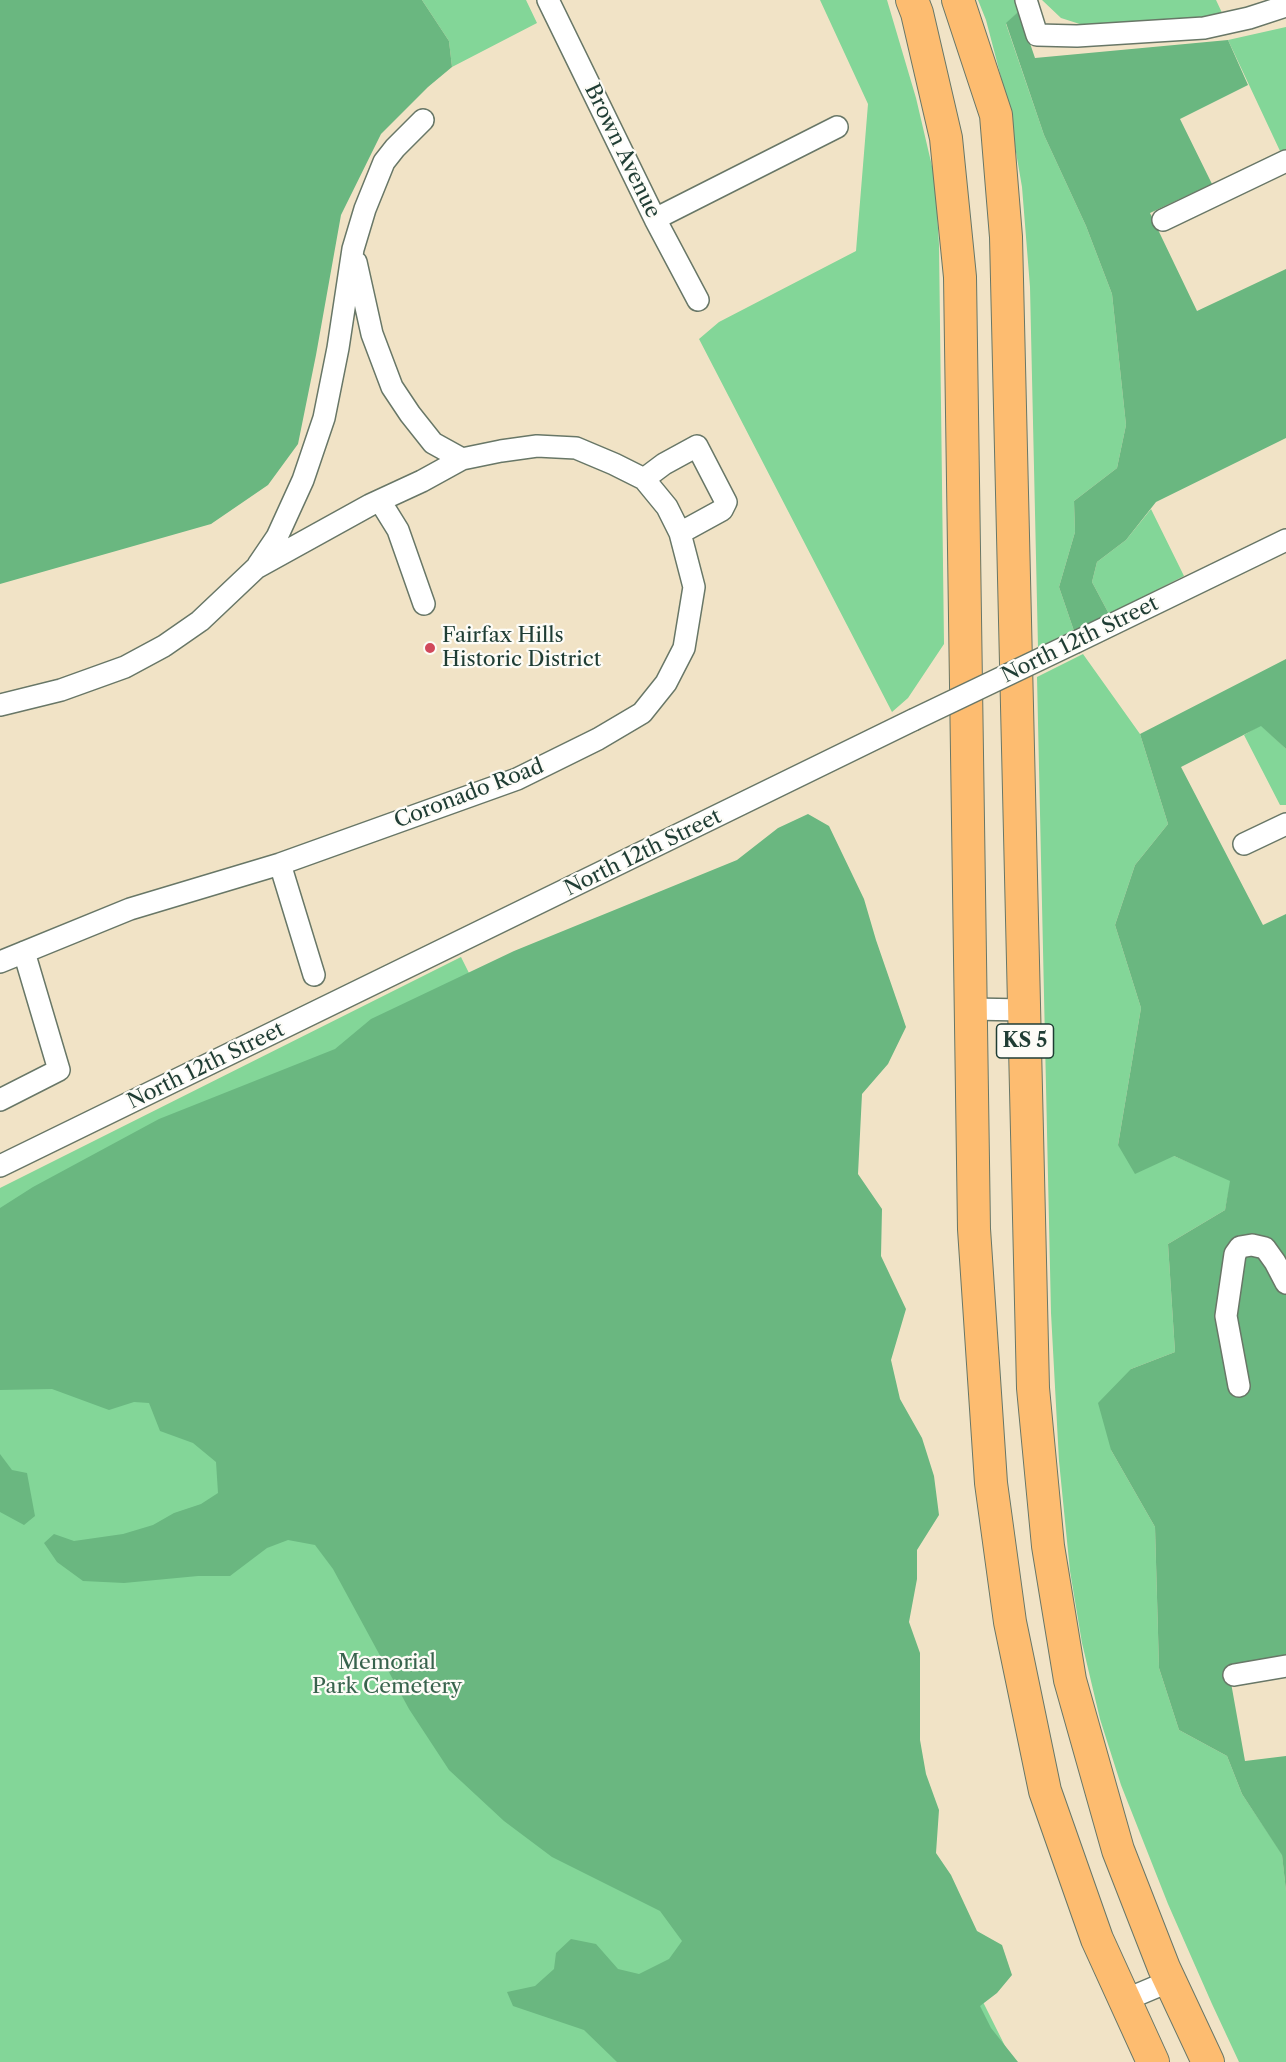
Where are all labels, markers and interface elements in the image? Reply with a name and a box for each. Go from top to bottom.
street label: Brown Avenue [579,80,665,222]
street label: North 12th Street [998,591,1162,689]
place label: Fairfax Hills Historic District [442,623,601,673]
marker: Fairfax Hills Historic District [423,641,437,655]
street label: Coronado Road [391,754,547,834]
street label: North 12th Street [561,804,725,902]
street label: North 12th Street [124,1017,288,1115]
road number: KS 5 [996,1024,1054,1058]
park label: Memorial Park Cemetery [312,1650,462,1700]

